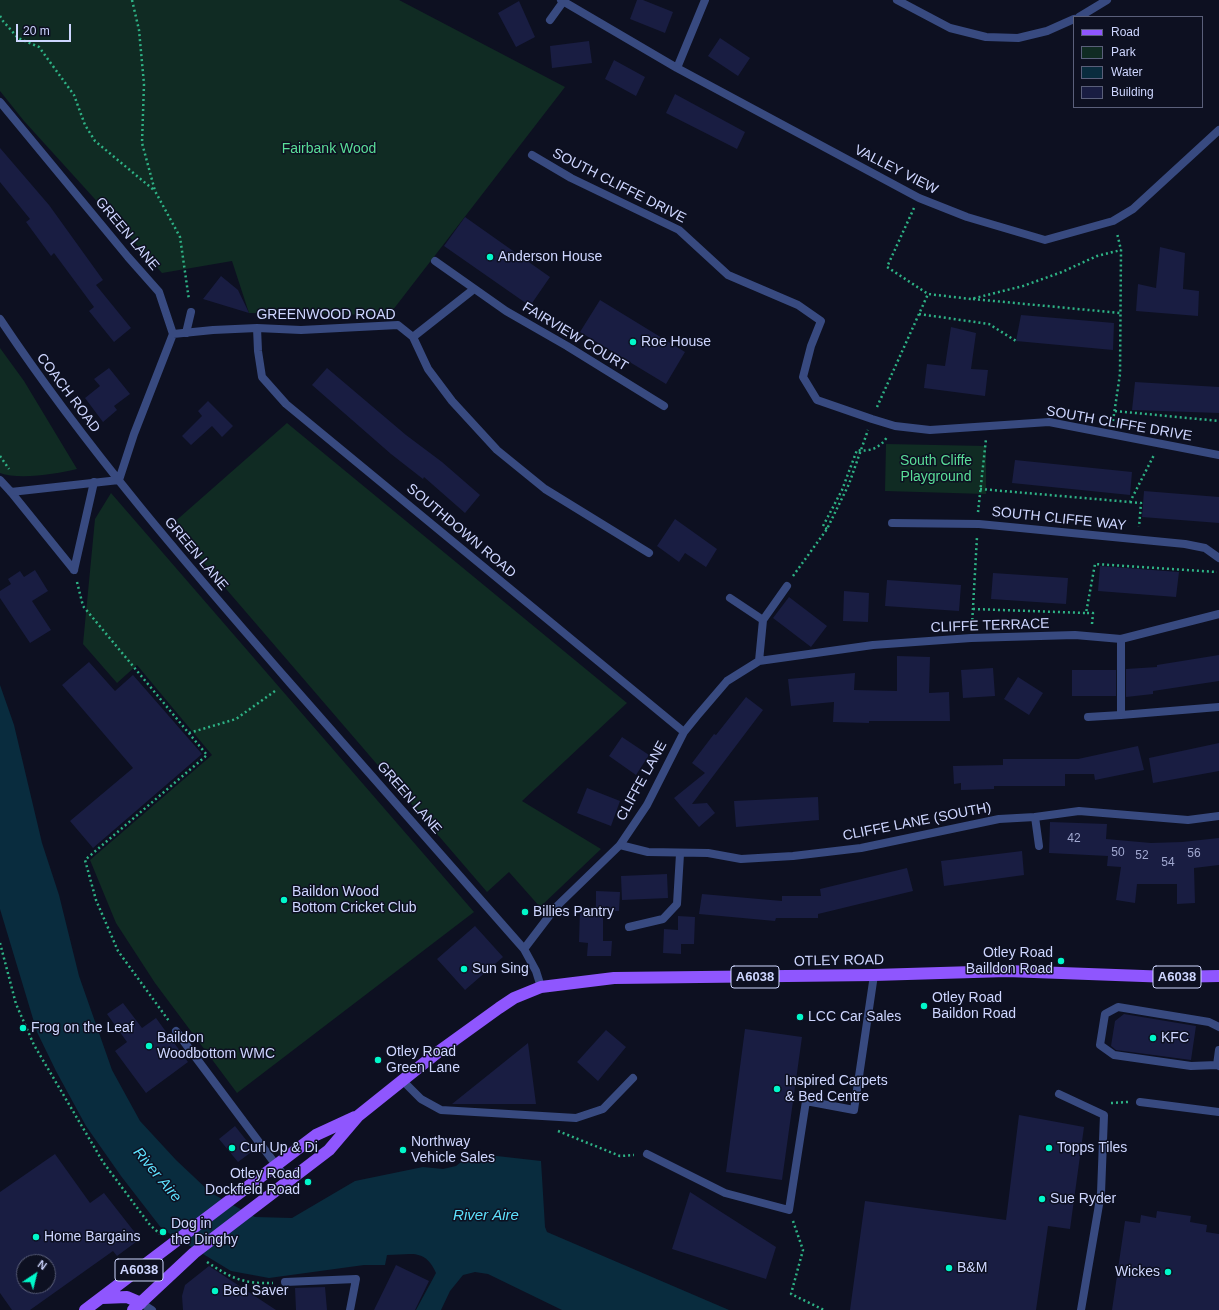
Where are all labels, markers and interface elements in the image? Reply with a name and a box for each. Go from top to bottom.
scale bar [18,16,73,42]
legend [1073,16,1203,108]
text: 20 m [23,24,50,38]
text: Road [1111,25,1140,39]
text: Park [1111,45,1136,59]
text: Water [1111,65,1143,79]
text: Building [1111,85,1154,99]
park label: Fairbank Wood [282,141,376,157]
street label: VALLEY VIEW [851,142,941,198]
street label: SOUTH CLIFFE DRIVE [549,145,689,227]
street label: GREEN LANE [92,194,162,274]
place label: Anderson House [498,249,602,265]
marker: Anderson House [485,252,495,262]
street label: FAIRVIEW COURT [519,299,631,375]
street label: GREENWOOD ROAD [256,307,396,323]
place label: Roe House [641,334,711,350]
marker: Roe House [628,337,638,347]
street label: COACH ROAD [33,350,103,436]
street label: SOUTH CLIFFE DRIVE [1045,403,1193,445]
park label: South Cliffe Playground [900,453,972,486]
street label: SOUTHDOWN ROAD [403,480,519,582]
street label: SOUTH CLIFFE WAY [991,504,1127,534]
street label: GREEN LANE [161,514,231,594]
street label: CLIFFE TERRACE [930,616,1050,636]
street label: CLIFFE LANE [613,738,671,824]
street label: GREEN LANE [373,758,445,838]
street label: CLIFFE LANE (SOUTH) [841,799,993,845]
house number: 42 [1067,832,1081,846]
house number: 50 [1111,846,1125,860]
house number: 56 [1187,847,1201,861]
house number: 52 [1135,849,1149,863]
house number: 54 [1161,856,1175,870]
place label: Baildon Wood Bottom Cricket Club [292,884,416,916]
marker: Baildon Wood Bottom Cricket Club [279,895,289,905]
place label: Billies Pantry [533,904,614,920]
marker: Billies Pantry [520,907,530,917]
place label: Otley Road Bailldon Road [966,945,1053,978]
street label: OTLEY ROAD [794,952,884,970]
marker: Otley Road Bailldon Road [1056,956,1066,966]
place label: Sun Sing [472,961,529,977]
marker: Sun Sing [459,964,469,974]
road number: A6038 [731,966,779,988]
road number: A6038 [1153,966,1201,988]
place label: Otley Road Baildon Road [932,990,1016,1022]
marker: Otley Road Baildon Road [919,1001,929,1011]
place label: LCC Car Sales [808,1009,901,1025]
marker: LCC Car Sales [795,1012,805,1022]
place label: Frog on the Leaf [31,1020,134,1036]
marker: Frog on the Leaf [18,1023,28,1033]
place label: Baildon Woodbottom WMC [157,1030,275,1062]
place label: KFC [1161,1030,1189,1046]
marker: KFC [1148,1033,1158,1043]
marker: Baildon Woodbottom WMC [144,1041,154,1051]
place label: Otley Road Green Lane [386,1044,460,1076]
marker: Otley Road Green Lane [373,1055,383,1065]
place label: Inspired Carpets & Bed Centre [785,1073,888,1106]
marker: Inspired Carpets & Bed Centre [772,1084,782,1094]
place label: Northway Vehicle Sales [411,1134,495,1166]
place label: Curl Up & Di [240,1140,318,1156]
place label: Topps Tiles [1057,1140,1127,1156]
marker: Curl Up & Di [227,1143,237,1153]
marker: Topps Tiles [1044,1143,1054,1153]
water label: River Aire [129,1144,185,1206]
marker: Northway Vehicle Sales [398,1145,408,1155]
place label: Otley Road Dockfield Road [205,1166,300,1198]
marker: Otley Road Dockfield Road [303,1177,313,1187]
place label: Sue Ryder [1050,1191,1116,1207]
marker: Sue Ryder [1037,1194,1047,1204]
water label: River Aire [453,1207,519,1225]
place label: Dog in the Dinghy [171,1216,238,1248]
marker: Dog in the Dinghy [158,1227,168,1237]
place label: Home Bargains [44,1229,140,1245]
marker: Home Bargains [31,1232,41,1242]
north arrow [16,1254,56,1294]
text: N [36,1258,49,1272]
road number: A6038 [115,1259,163,1281]
place label: B&M [957,1260,987,1276]
marker: B&M [944,1263,954,1273]
place label: Wickes [1115,1264,1160,1280]
marker: Wickes [1163,1267,1173,1277]
place label: Bed Saver [223,1283,288,1299]
marker: Bed Saver [210,1286,220,1296]

